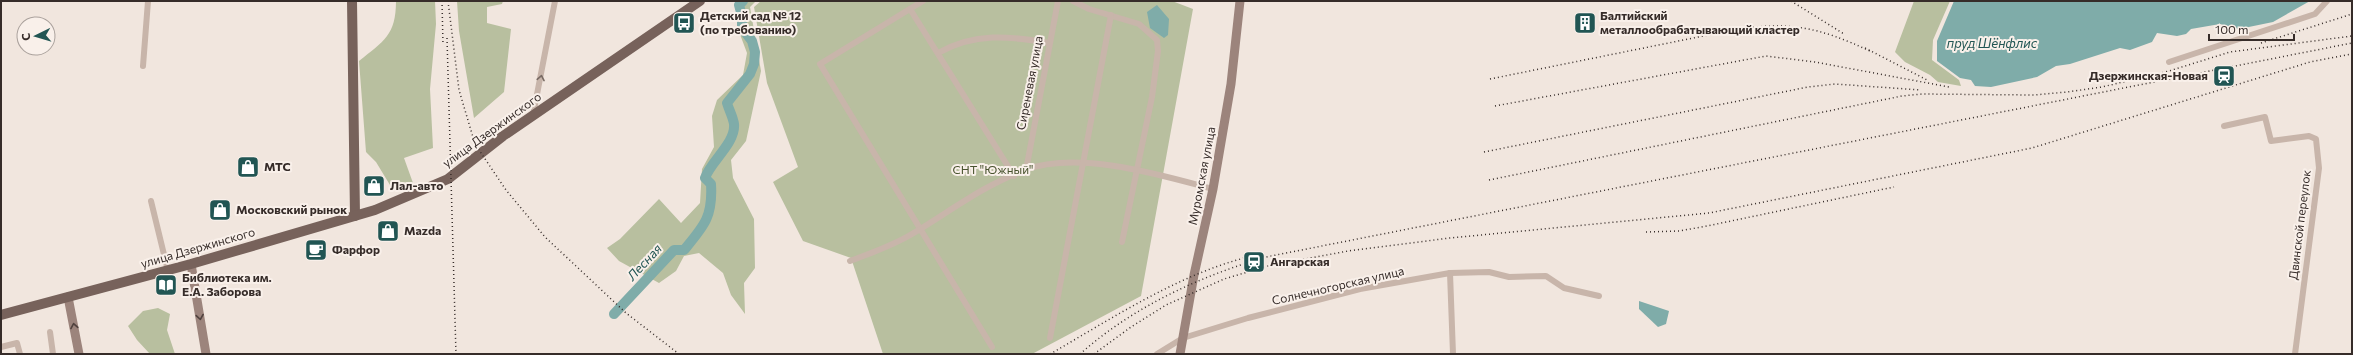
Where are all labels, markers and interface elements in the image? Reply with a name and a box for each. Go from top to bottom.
place label: Детский сад № 12 (по требованию) [700,8,801,36]
place label: Балтийский металлообрабатывающий кластер [1600,8,1800,36]
bus stop icon: Детский сад № 12 (по требованию) [671,10,697,36]
building icon: Балтийский металлообрабатывающий кластер [1572,10,1598,36]
north arrow [16,16,56,56]
scale bar [2209,16,2294,42]
text: 100 m [2215,22,2249,36]
text: С [19,32,32,41]
street label: Сиреневая улица [1013,35,1045,131]
water label: пруд Шёнфлис [1947,35,2038,51]
station icon: Дзержинская-Новая [2211,63,2237,89]
place label: Дзержинская-Новая [2089,68,2208,82]
one-way arrow [536,75,544,81]
street label: улица Дзержинского [439,89,543,170]
street label: Муромская улица [1185,125,1217,226]
shop icon: МТС [235,154,261,180]
place label: МТС [264,159,291,173]
park label: СНТ "Южный" [952,162,1034,176]
street label: Двинской переулок [2285,169,2313,281]
shop icon: Лал-авто [361,173,387,199]
place label: Лал-авто [390,178,443,192]
shop icon: Московский рынок [207,197,233,223]
place label: Московский рынок [236,202,347,216]
shop icon: Mazda [375,218,401,244]
place label: Mazda [404,223,441,237]
street label: улица Дзержинского [139,224,256,270]
cafe icon: Фарфор [303,237,329,263]
water label: Лесная [622,240,665,284]
place label: Фарфор [332,242,380,256]
station icon: Ангарская [1241,249,1267,275]
place label: Ангарская [1270,254,1330,268]
street label: Солнечногорская улица [1270,263,1405,307]
place label: Библиотека им. Е.А. Заборова [182,270,272,298]
library icon: Библиотека им. Е.А. Заборова [153,272,179,298]
one-way arrow [195,314,204,320]
one-way arrow [70,322,79,329]

